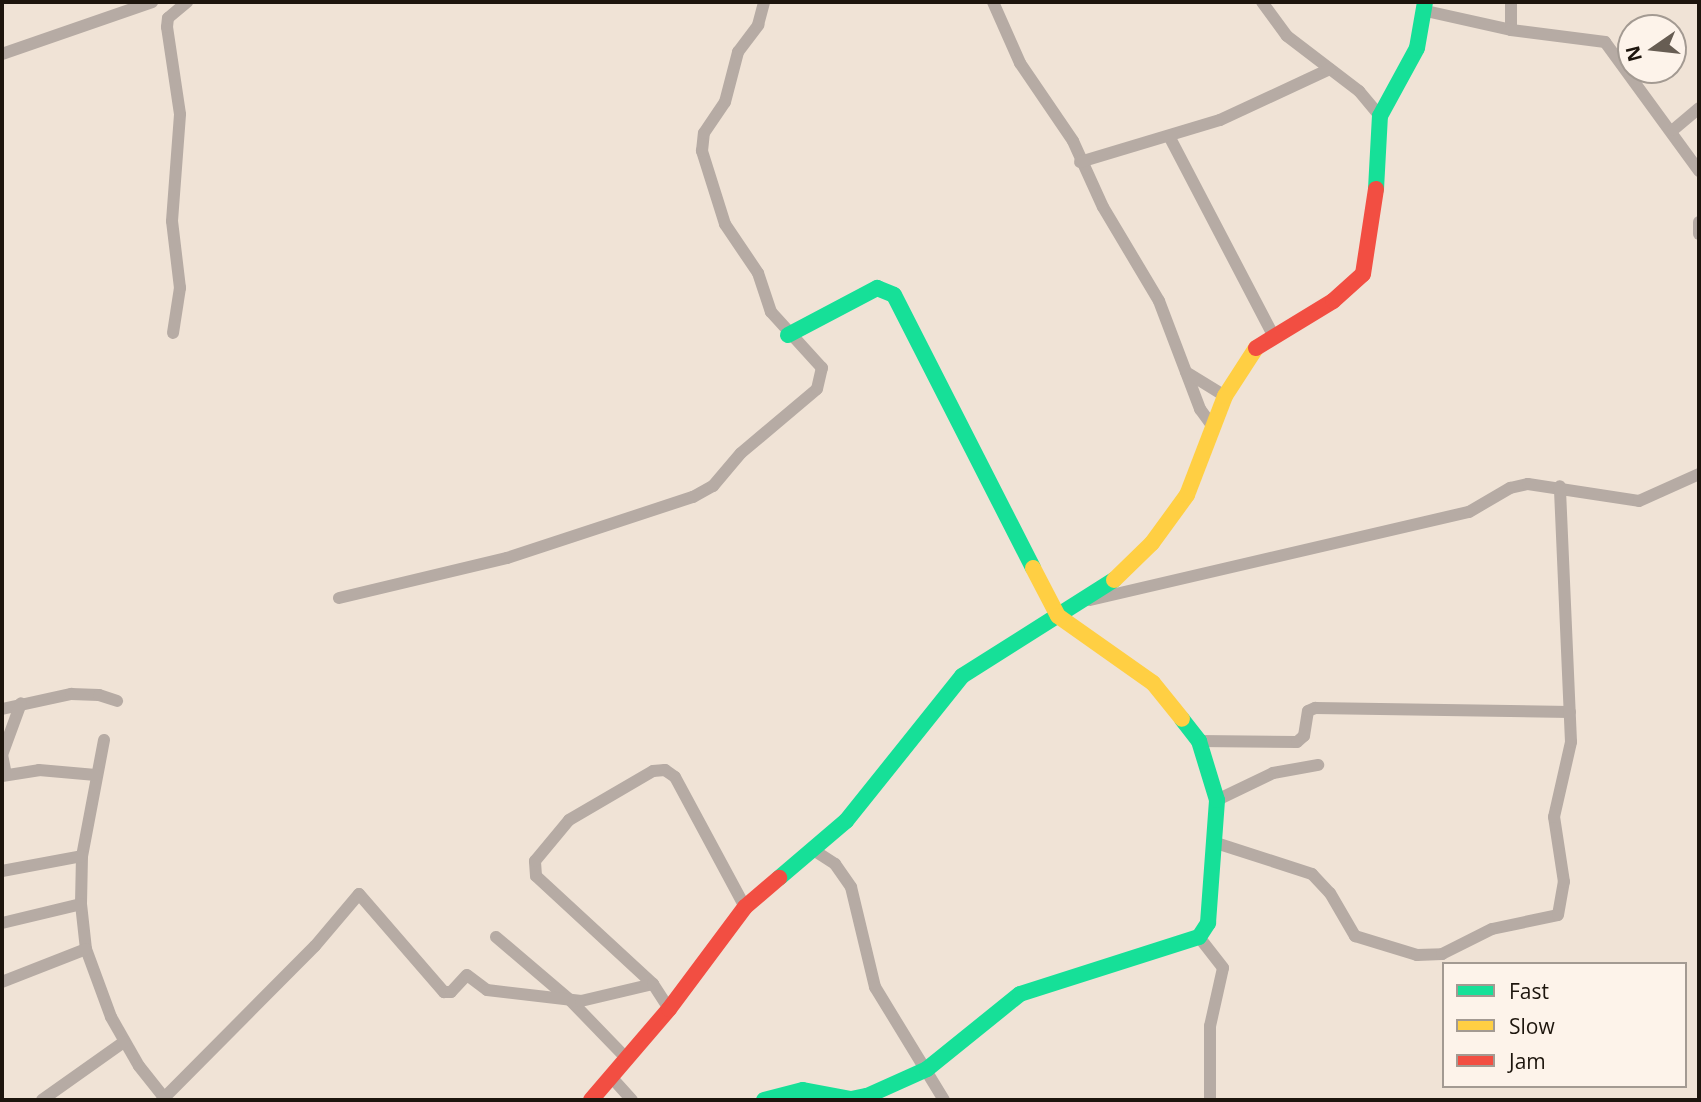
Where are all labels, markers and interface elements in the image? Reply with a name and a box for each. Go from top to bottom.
north arrow [1617,14,1687,84]
text: N [1619,43,1648,64]
legend [1442,962,1687,1088]
text: Fast [1509,977,1549,1005]
text: Slow [1509,1012,1555,1040]
text: Jam [1509,1047,1546,1075]

